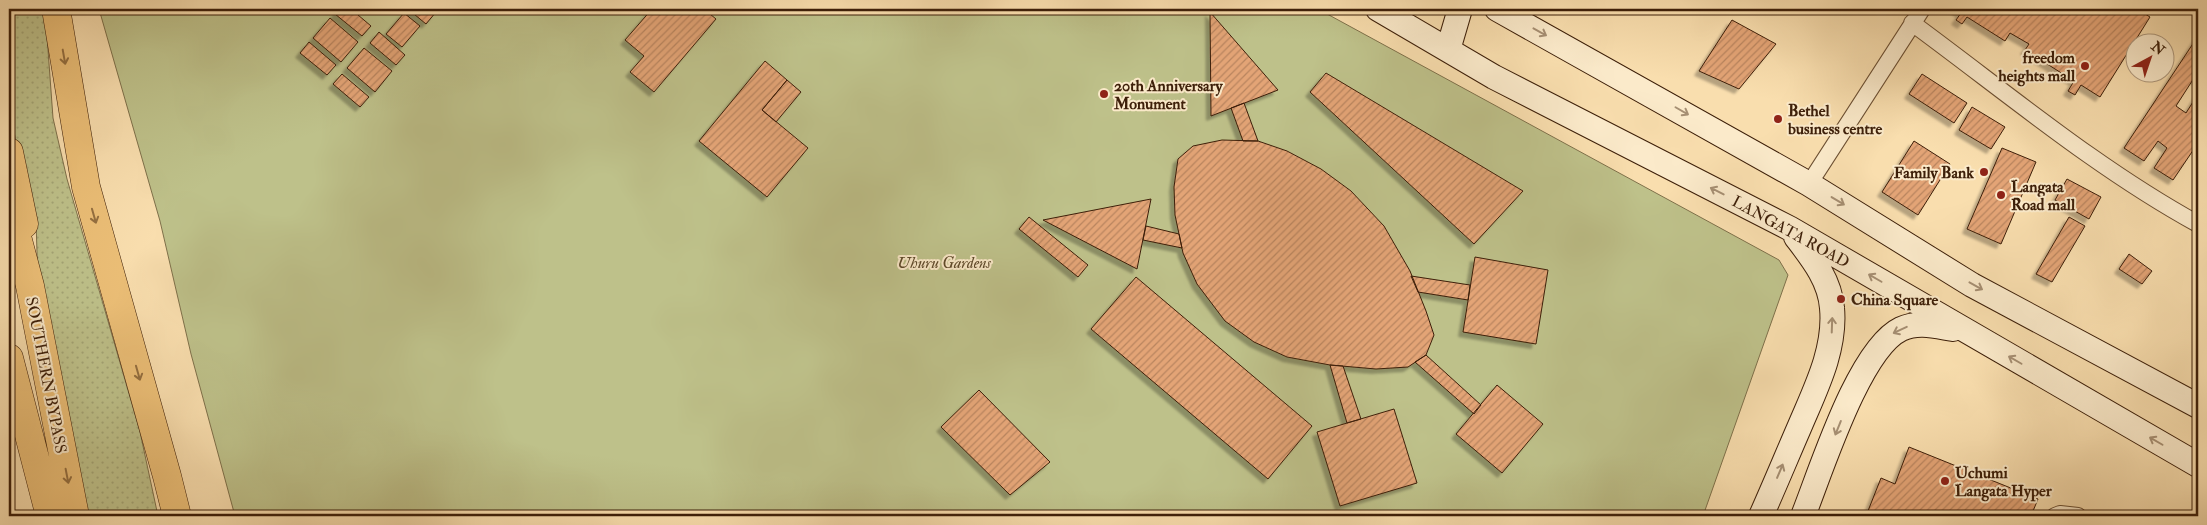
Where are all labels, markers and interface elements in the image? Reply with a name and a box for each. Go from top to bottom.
one-way arrow [1532,28,1547,37]
north arrow [2124,32,2174,82]
text: N [2147,37,2169,59]
one-way arrow [59,48,69,64]
place label: freedom heights mall [1998,48,2076,87]
marker: freedom heights mall [2079,60,2091,72]
place label: 20th Anniversary Monument [1113,76,1224,114]
marker: 20th Anniversary Monument [1098,88,1110,100]
place label: Bethel business centre [1787,101,1882,139]
one-way arrow [1674,107,1689,117]
marker: Bethel business centre [1772,113,1784,125]
place label: Family Bank [1894,163,1974,184]
marker: Family Bank [1978,166,1990,178]
place label: Langata Road mall [2011,177,2076,215]
one-way arrow [1710,186,1725,195]
marker: Langata Road mall [1995,189,2007,201]
street label: LANGATA ROAD [1728,191,1853,272]
one-way arrow [1830,197,1844,207]
one-way arrow [90,208,100,224]
park label: Uhuru Gardens [897,253,992,273]
one-way arrow [1868,272,1882,282]
one-way arrow [1968,282,1983,292]
place label: China Square [1851,290,1939,311]
marker: China Square [1835,293,1847,305]
street label: SOUTHERN BYPASS [21,295,71,455]
one-way arrow [1828,317,1837,333]
one-way arrow [1893,326,1908,336]
one-way arrow [2008,355,2023,364]
one-way arrow [134,364,144,380]
one-way arrow [1833,420,1842,435]
one-way arrow [2149,435,2164,445]
place label: Uchumi Langata Hyper [1955,463,2053,502]
one-way arrow [1777,464,1786,479]
one-way arrow [63,468,72,484]
marker: Uchumi Langata Hyper [1939,475,1951,487]

